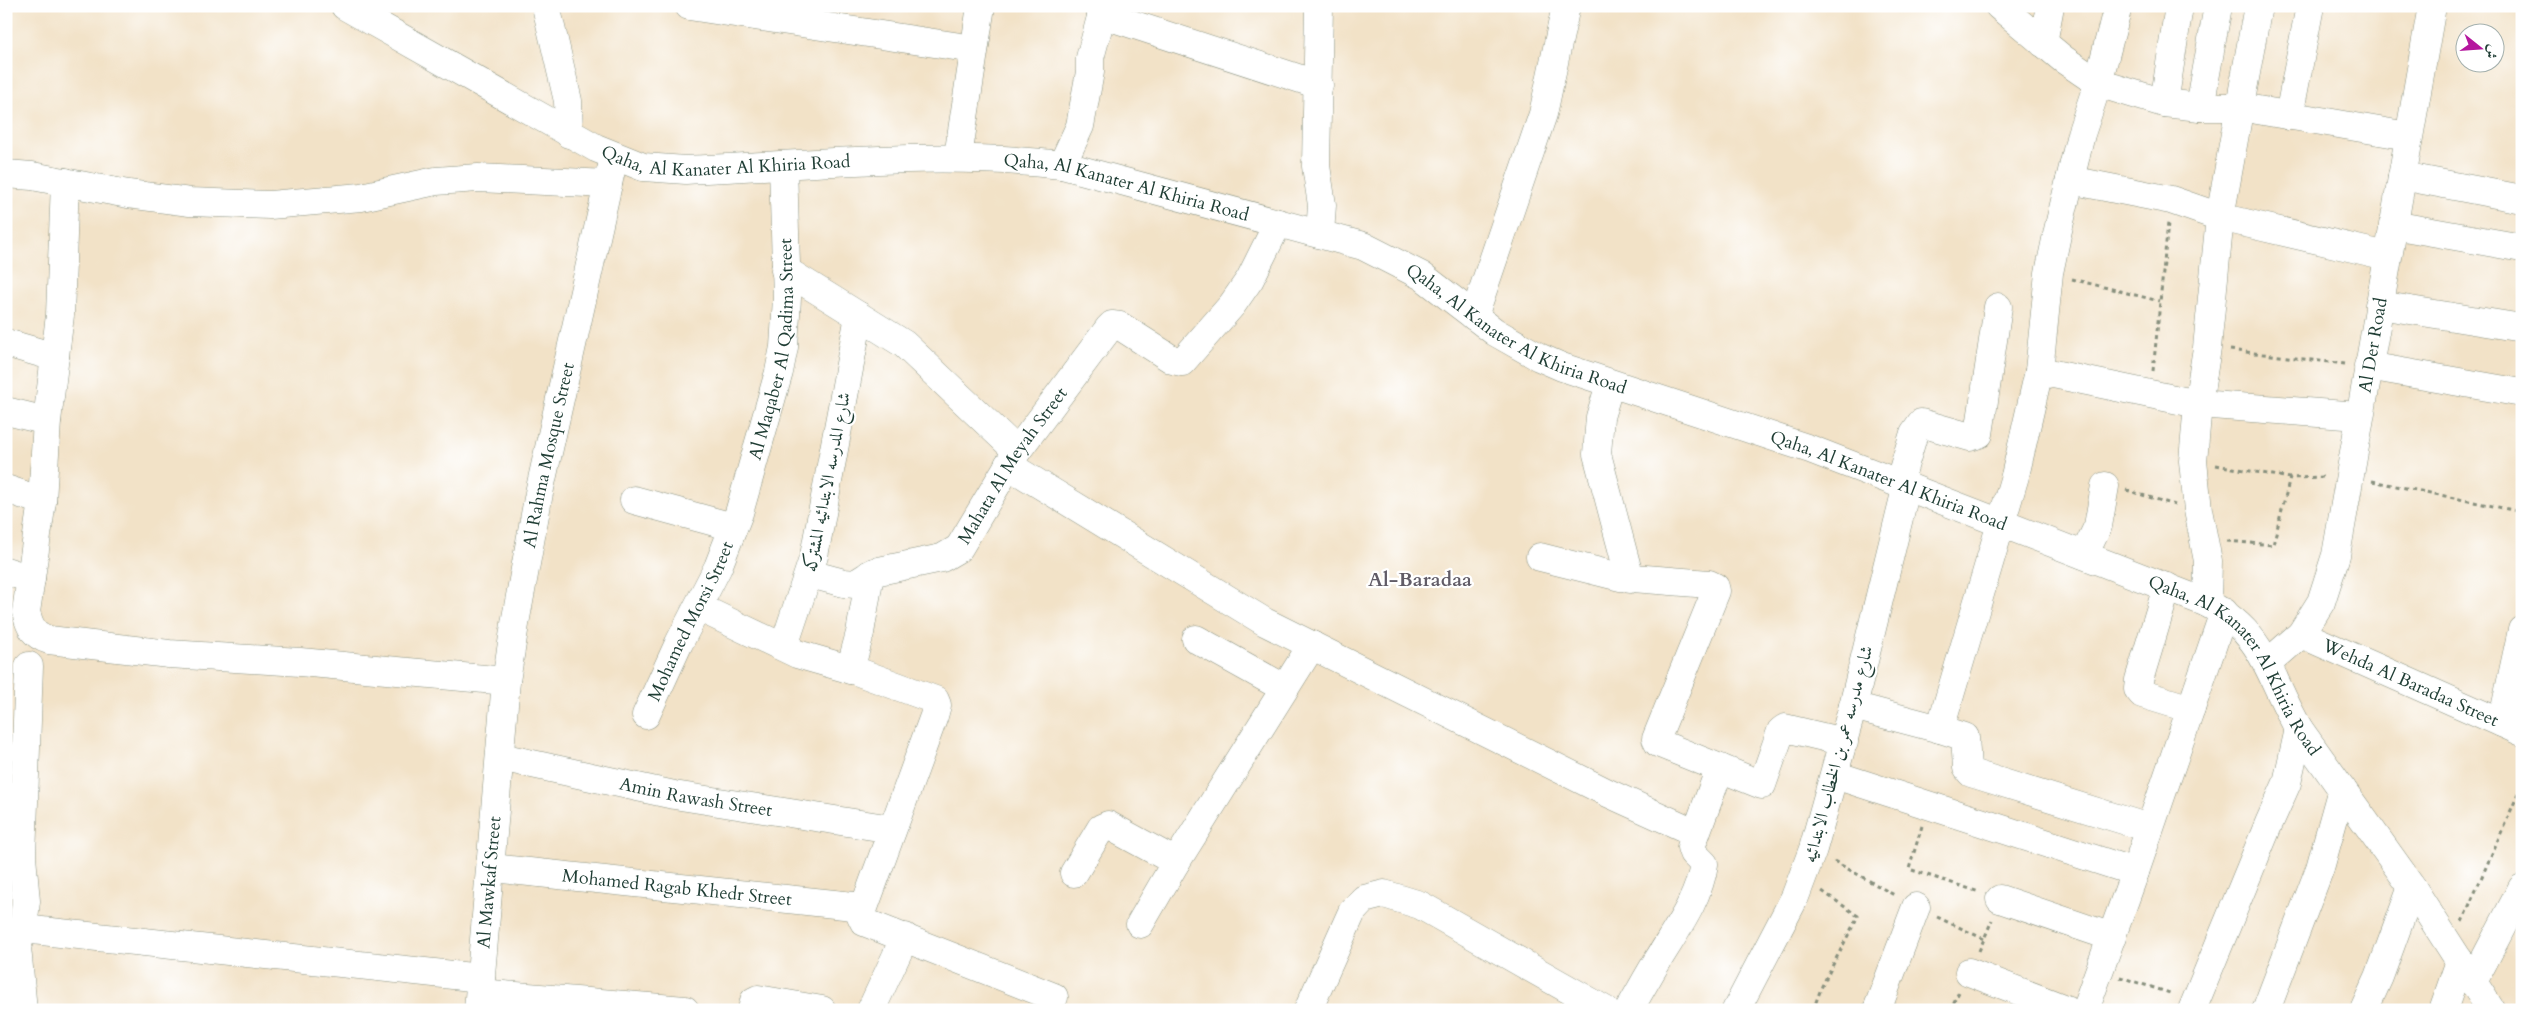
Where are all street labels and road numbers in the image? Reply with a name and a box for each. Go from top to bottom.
street label: Qaha, Al Kanater Al Khiria Road [597,139,851,183]
street label: Qaha, Al Kanater Al Khiria Road [1003,148,1252,228]
street label: Al Maqaber Al Qadima Street [743,237,800,463]
street label: Qaha, Al Kanater Al Khiria Road [1401,258,1630,401]
street label: Al Der Road [2353,295,2394,395]
street label: Al Rahma Mosque Street [517,360,581,550]
street label: Mahata Al Meyah Street [952,382,1074,549]
street label: شارع المدرسه الابتدائيه المشتركه [798,390,859,575]
street label: Qaha, Al Kanater Al Khiria Road [1767,425,2011,537]
street label: Mohamed Morsi Street [642,537,740,705]
street label: Qaha, Al Kanater Al Khiria Road [2144,569,2326,761]
street label: Wehda Al Baradaa Street [2318,633,2503,733]
street label: شارع مدرسه عمر بن الخطاب الابتدائيه [1797,643,1881,866]
street label: Amin Rawash Street [617,771,774,823]
street label: Al Mawkaf Street [471,815,507,950]
street label: Mohamed Ragab Khedr Street [561,863,793,912]

